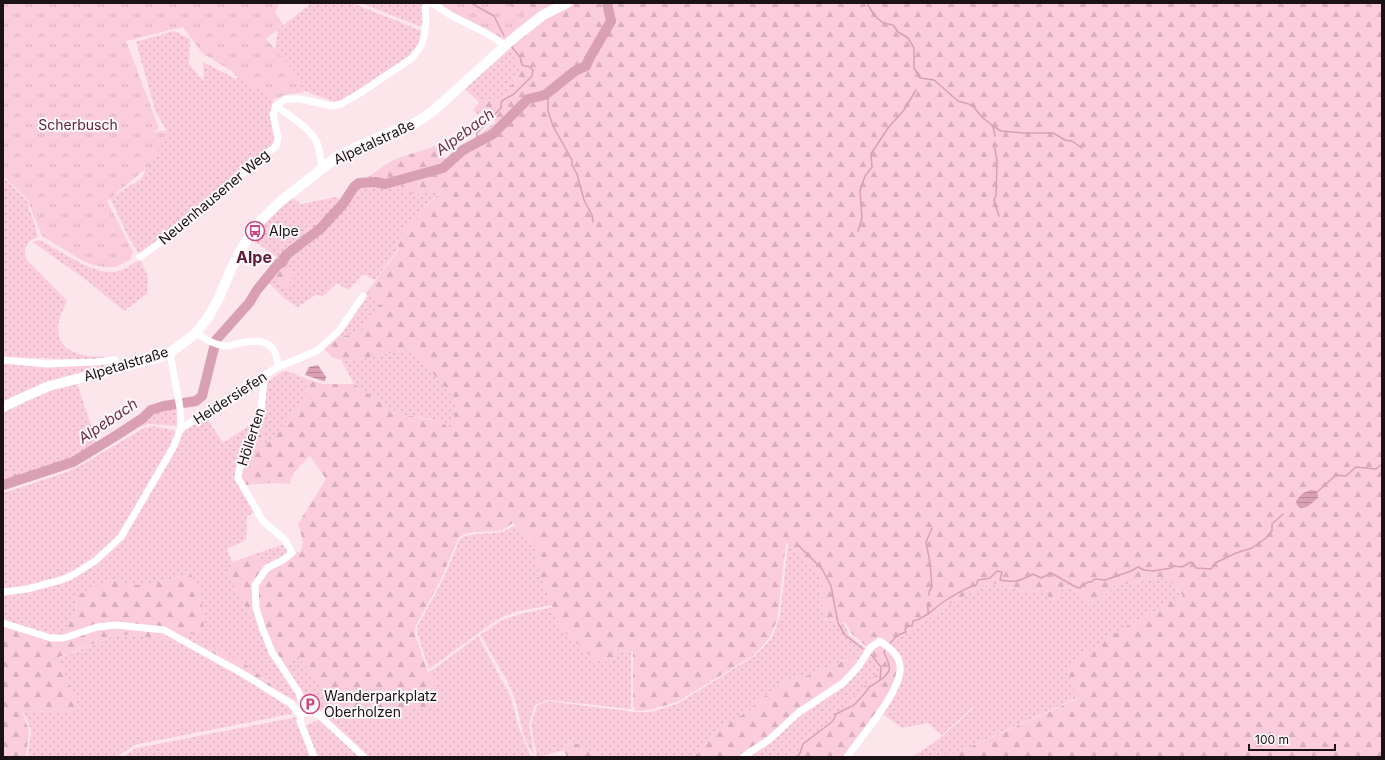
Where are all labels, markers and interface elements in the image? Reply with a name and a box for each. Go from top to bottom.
water label: Alpebach [431,104,498,160]
street label: Alpetalstraße [331,115,417,168]
park label: Scherbusch [38,116,118,133]
street label: Neuenhausener Weg [155,145,272,248]
bus stop icon: Alpe [244,220,266,242]
place label: Alpe [269,222,299,239]
district label: Alpe [236,247,272,267]
street label: Alpetalstraße [81,343,170,384]
street label: Heidersiefen [190,368,270,428]
water label: Alpebach [74,394,141,448]
street label: Höllerten [233,406,268,468]
place label: Wanderparkplatz Oberholzen [324,687,437,720]
parking icon: Wanderparkplatz Oberholzen [299,693,321,715]
scale bar [1249,726,1335,752]
text: 100 m [1255,732,1289,747]

